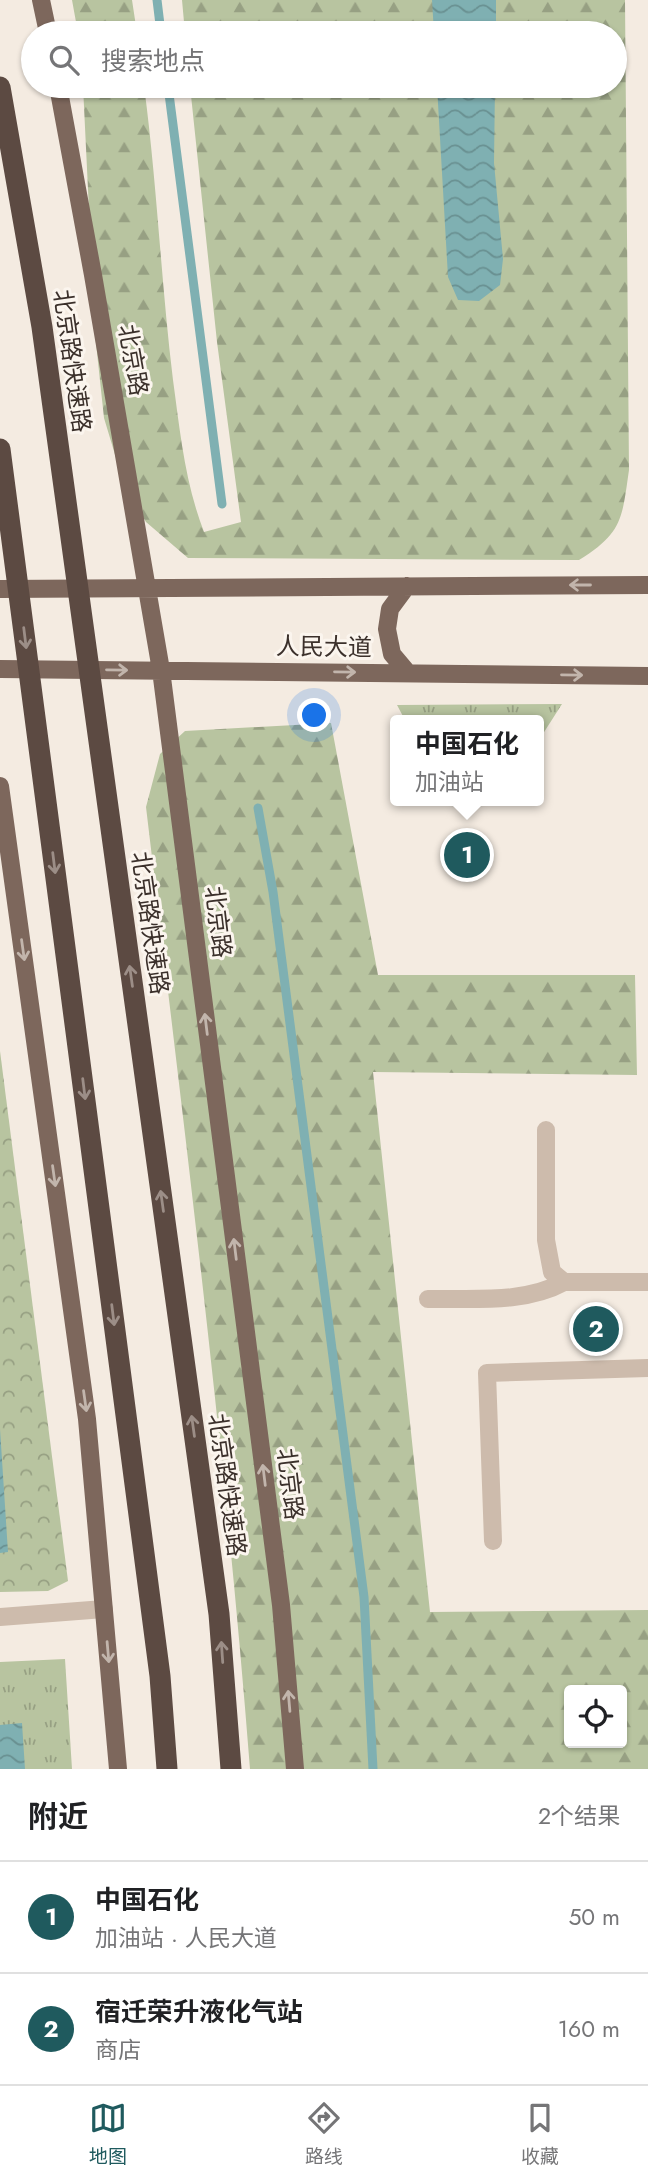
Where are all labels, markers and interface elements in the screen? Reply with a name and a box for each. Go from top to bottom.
search box [21,21,627,98]
icon: search [45,41,83,79]
text: 搜索地点 [101,42,205,80]
street label: 北京路快速路 [45,287,100,435]
street label: 北京路 [110,321,157,398]
one-way arrow [569,578,592,592]
one-way arrow [18,626,31,649]
street label: 人民大道 [276,628,372,665]
one-way arrow [105,663,128,676]
one-way arrow [333,665,356,679]
one-way arrow [560,668,583,682]
your location [297,698,331,732]
popup [390,715,544,806]
text: 中国石化 [415,725,519,763]
text: 加油站 [415,765,484,799]
pin: 1 [444,829,490,881]
street label: 北京路快速路 [123,849,178,997]
one-way arrow [48,852,61,874]
street label: 北京路 [197,884,240,960]
one-way arrow [16,939,29,961]
one-way arrow [124,965,137,988]
one-way arrow [200,1013,213,1035]
one-way arrow [77,1077,90,1100]
one-way arrow [47,1164,60,1187]
one-way arrow [155,1190,168,1213]
one-way arrow [229,1238,242,1261]
one-way arrow [107,1303,120,1325]
pin: 2 [573,1303,619,1355]
one-way arrow [78,1389,91,1412]
street label: 北京路快速路 [200,1411,255,1559]
one-way arrow [186,1416,199,1438]
street label: 北京路 [269,1446,312,1522]
one-way arrow [258,1464,271,1487]
one-way arrow [102,1640,115,1663]
one-way arrow [215,1641,228,1664]
map controls [564,1685,627,1748]
button: locate [564,1685,627,1748]
one-way arrow [282,1690,295,1713]
text: 附近 [28,1795,88,1838]
text: 2个结果 [538,1799,620,1833]
text: 中国石化 [95,1881,199,1919]
text: 1 [45,1900,57,1934]
text: 50 m [568,1900,620,1934]
text: 加油站 · 人民大道 [95,1921,277,1955]
text: 宿迁荣升液化气站 [95,1993,303,2031]
text: 2 [43,2012,59,2046]
text: 160 m [558,2012,620,2046]
text: 商店 [95,2033,141,2067]
tab: 地图 [89,2099,127,2170]
tab: 路线 [305,2099,343,2170]
tab: 收藏 [521,2099,559,2170]

